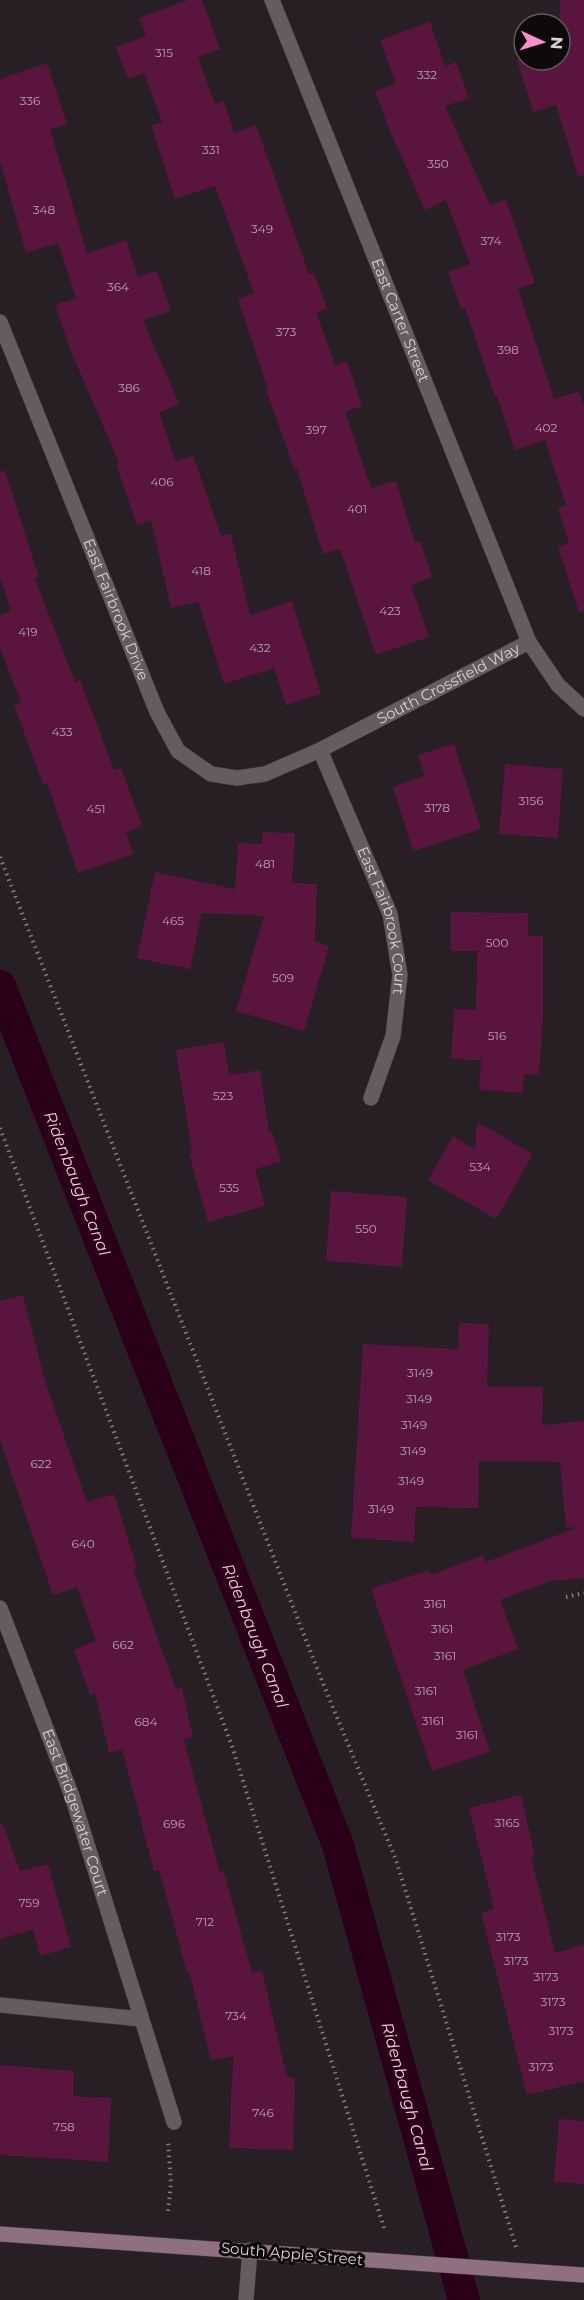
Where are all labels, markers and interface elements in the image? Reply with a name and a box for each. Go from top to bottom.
north arrow [512,12,572,72]
text: N [547,36,566,50]
house number: 315 [155,45,173,60]
house number: 332 [417,67,437,82]
house number: 336 [20,93,40,108]
house number: 331 [202,142,220,157]
house number: 350 [427,156,449,171]
house number: 348 [33,202,56,217]
house number: 349 [251,221,273,236]
house number: 374 [481,233,501,248]
street label: East Carter Street [367,255,434,385]
house number: 364 [107,279,129,294]
house number: 373 [276,324,296,339]
house number: 398 [497,342,519,357]
house number: 386 [118,380,140,395]
house number: 402 [535,420,558,435]
house number: 397 [305,422,327,437]
house number: 406 [150,474,174,489]
house number: 401 [347,501,367,516]
street label: East Fairbrook Drive [79,536,153,683]
house number: 418 [191,563,211,578]
house number: 423 [379,603,401,618]
house number: 419 [18,624,38,639]
street label: South Crossfield Way [373,638,524,728]
house number: 432 [249,640,271,655]
house number: 433 [51,724,73,739]
house number: 3156 [518,793,544,808]
house number: 3178 [424,800,450,815]
house number: 451 [86,801,106,816]
street label: East Fairbrook Court [353,844,410,996]
house number: 481 [255,856,275,871]
house number: 465 [162,913,184,928]
house number: 500 [486,935,508,950]
house number: 509 [272,970,294,985]
house number: 516 [488,1028,506,1043]
house number: 523 [213,1088,233,1103]
water label: Ridenbaugh Canal [40,1108,114,1259]
house number: 534 [469,1159,491,1174]
house number: 535 [219,1180,239,1195]
house number: 550 [355,1221,377,1236]
house number: 3149 [407,1365,433,1380]
house number: 3149 [406,1391,432,1406]
house number: 3149 [401,1417,427,1432]
house number: 3149 [400,1443,426,1458]
house number: 622 [31,1456,52,1471]
house number: 3149 [398,1473,424,1488]
house number: 3149 [368,1501,394,1516]
house number: 640 [71,1536,95,1551]
water label: Ridenbaugh Canal [218,1561,292,1711]
house number: 3161 [424,1596,446,1611]
house number: 3161 [431,1621,453,1636]
house number: 662 [112,1637,134,1652]
house number: 3161 [434,1648,456,1663]
house number: 3161 [415,1683,437,1698]
house number: 3161 [422,1713,444,1728]
house number: 684 [135,1714,158,1729]
street label: East Bridgewater Court [38,1726,113,1898]
house number: 3161 [456,1727,478,1742]
house number: 3165 [494,1815,520,1830]
house number: 696 [163,1816,185,1831]
house number: 759 [19,1895,39,1910]
house number: 712 [196,1914,214,1929]
house number: 3173 [496,1929,521,1944]
house number: 3173 [504,1953,529,1968]
house number: 3173 [534,1969,559,1984]
house number: 3173 [541,1994,566,2009]
house number: 734 [225,2008,247,2023]
water label: Ridenbaugh Canal [377,2020,437,2174]
house number: 3173 [549,2023,574,2038]
house number: 3173 [529,2059,554,2074]
house number: 746 [252,2105,274,2120]
house number: 758 [53,2119,75,2134]
street label: South Apple Street [220,2238,364,2269]

